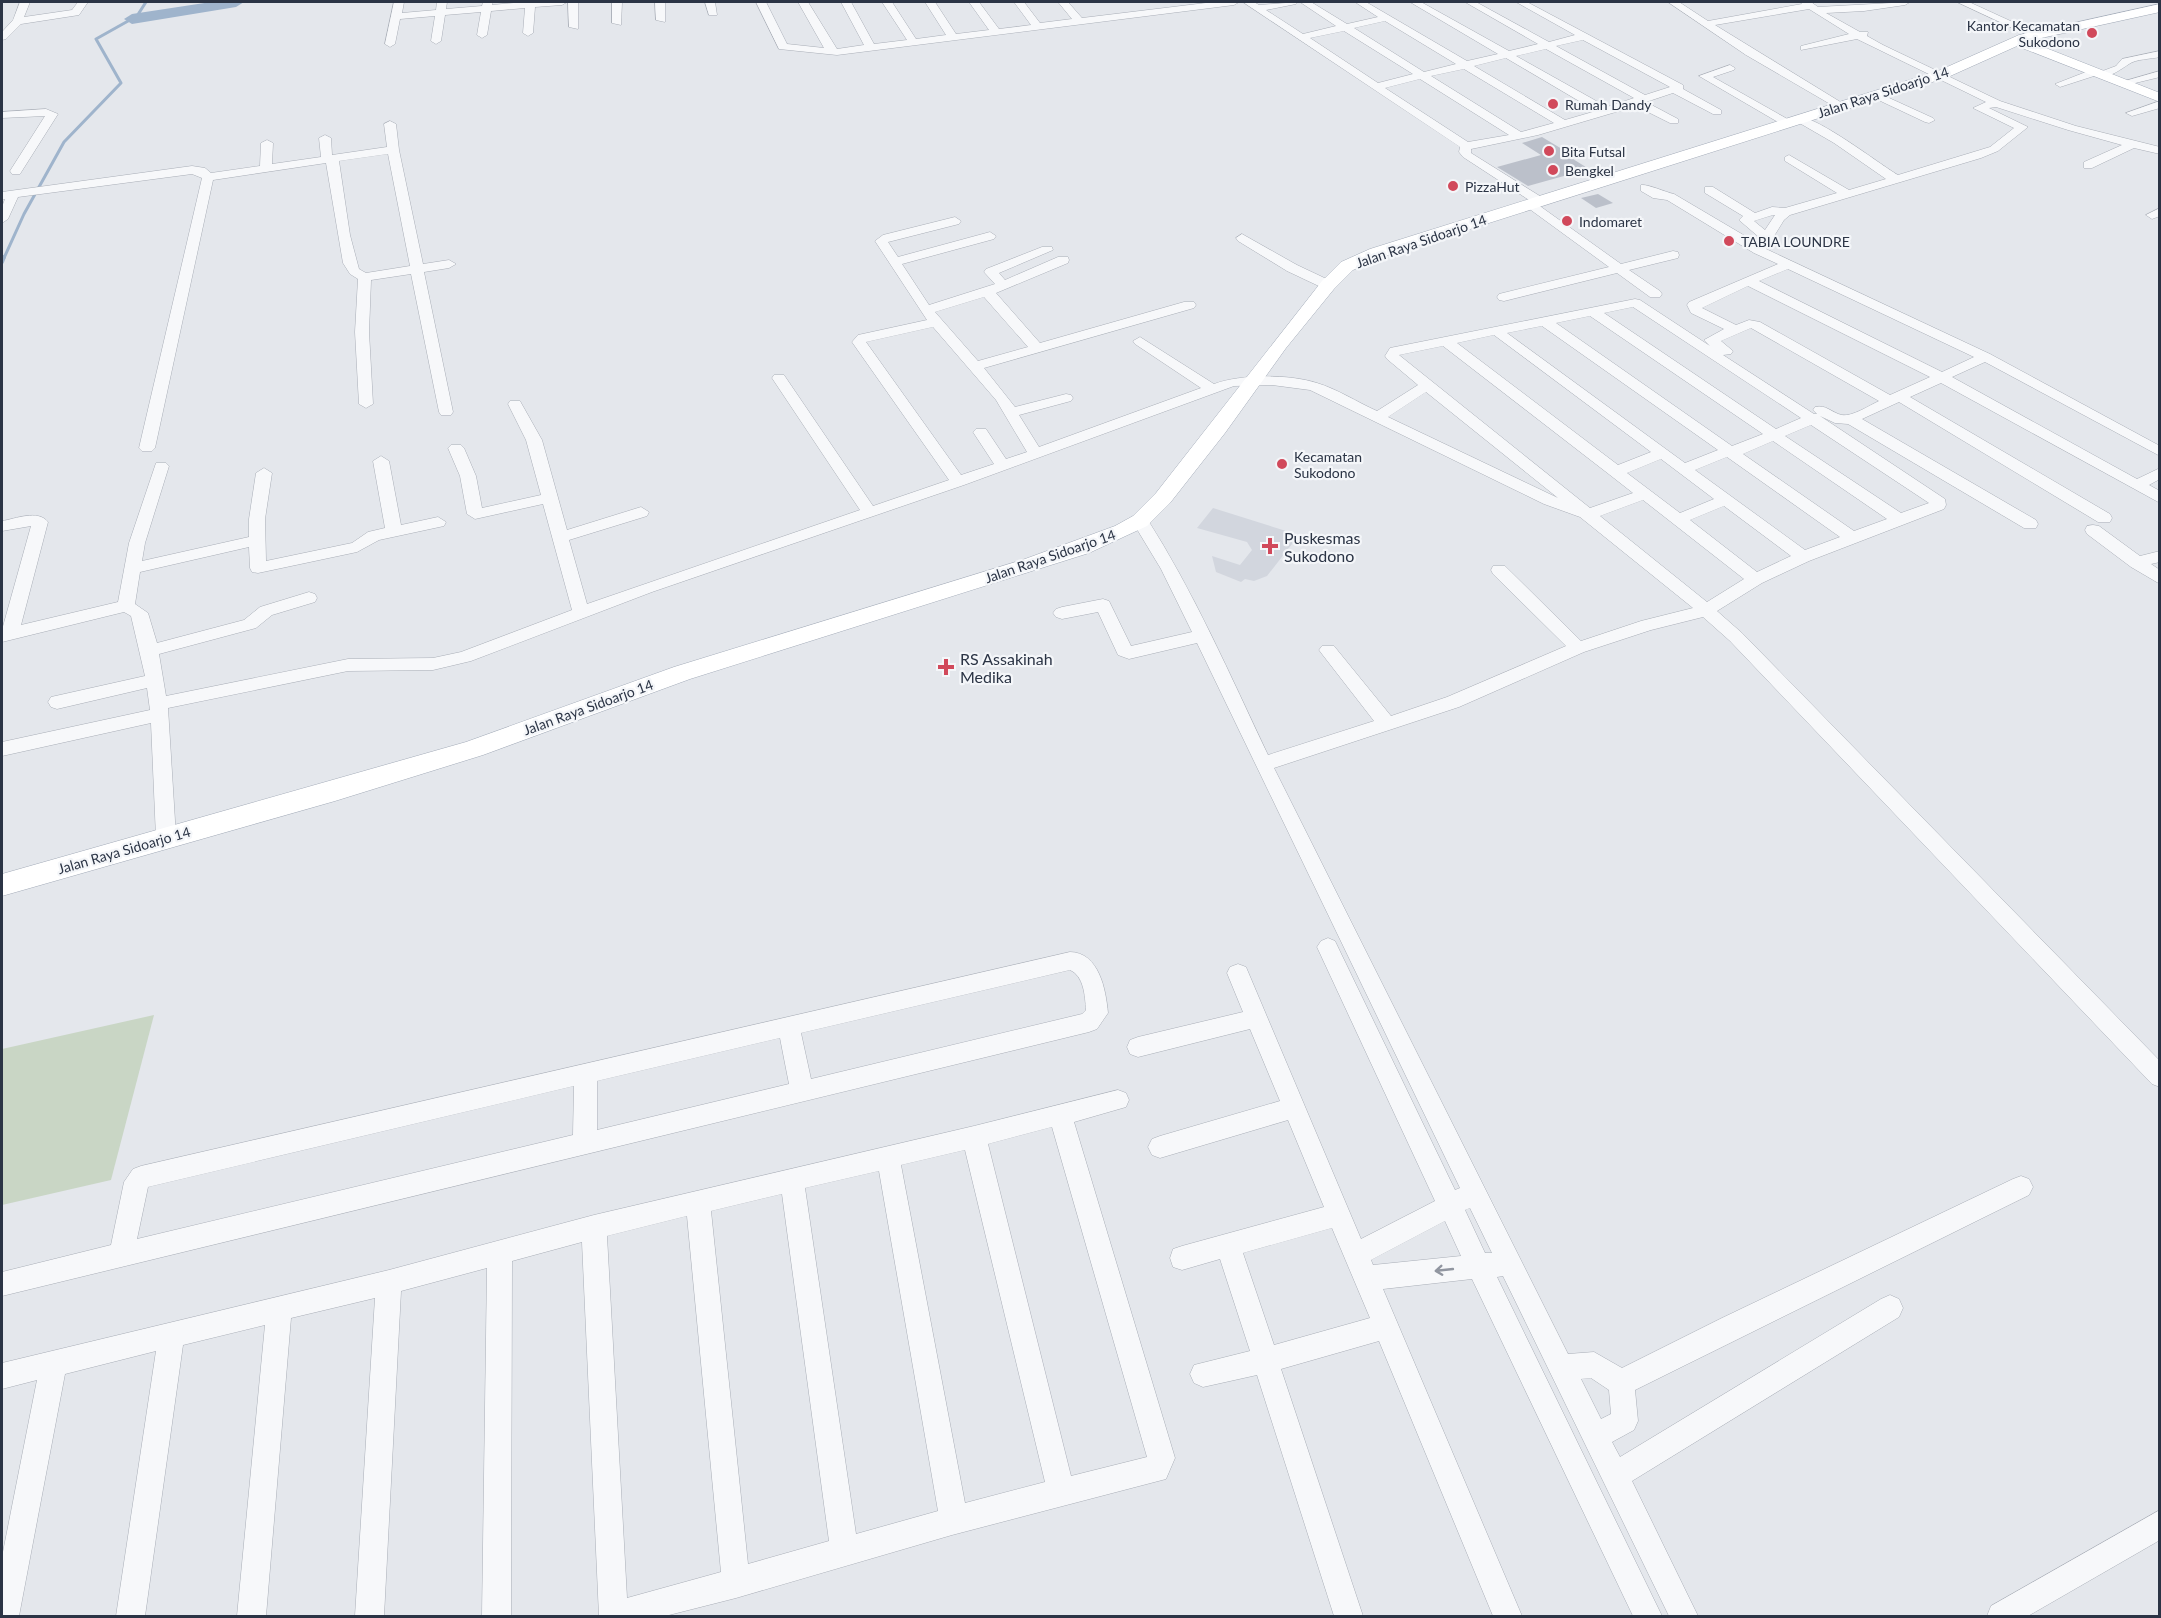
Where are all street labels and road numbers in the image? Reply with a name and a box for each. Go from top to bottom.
street label: Jalan Raya Sidoarjo 14 [1815,63,1951,121]
street label: Jalan Raya Sidoarjo 14 [1353,211,1489,271]
street label: Jalan Raya Sidoarjo 14 [982,526,1118,586]
street label: Jalan Raya Sidoarjo 14 [521,676,655,738]
street label: Jalan Raya Sidoarjo 14 [56,823,192,877]

